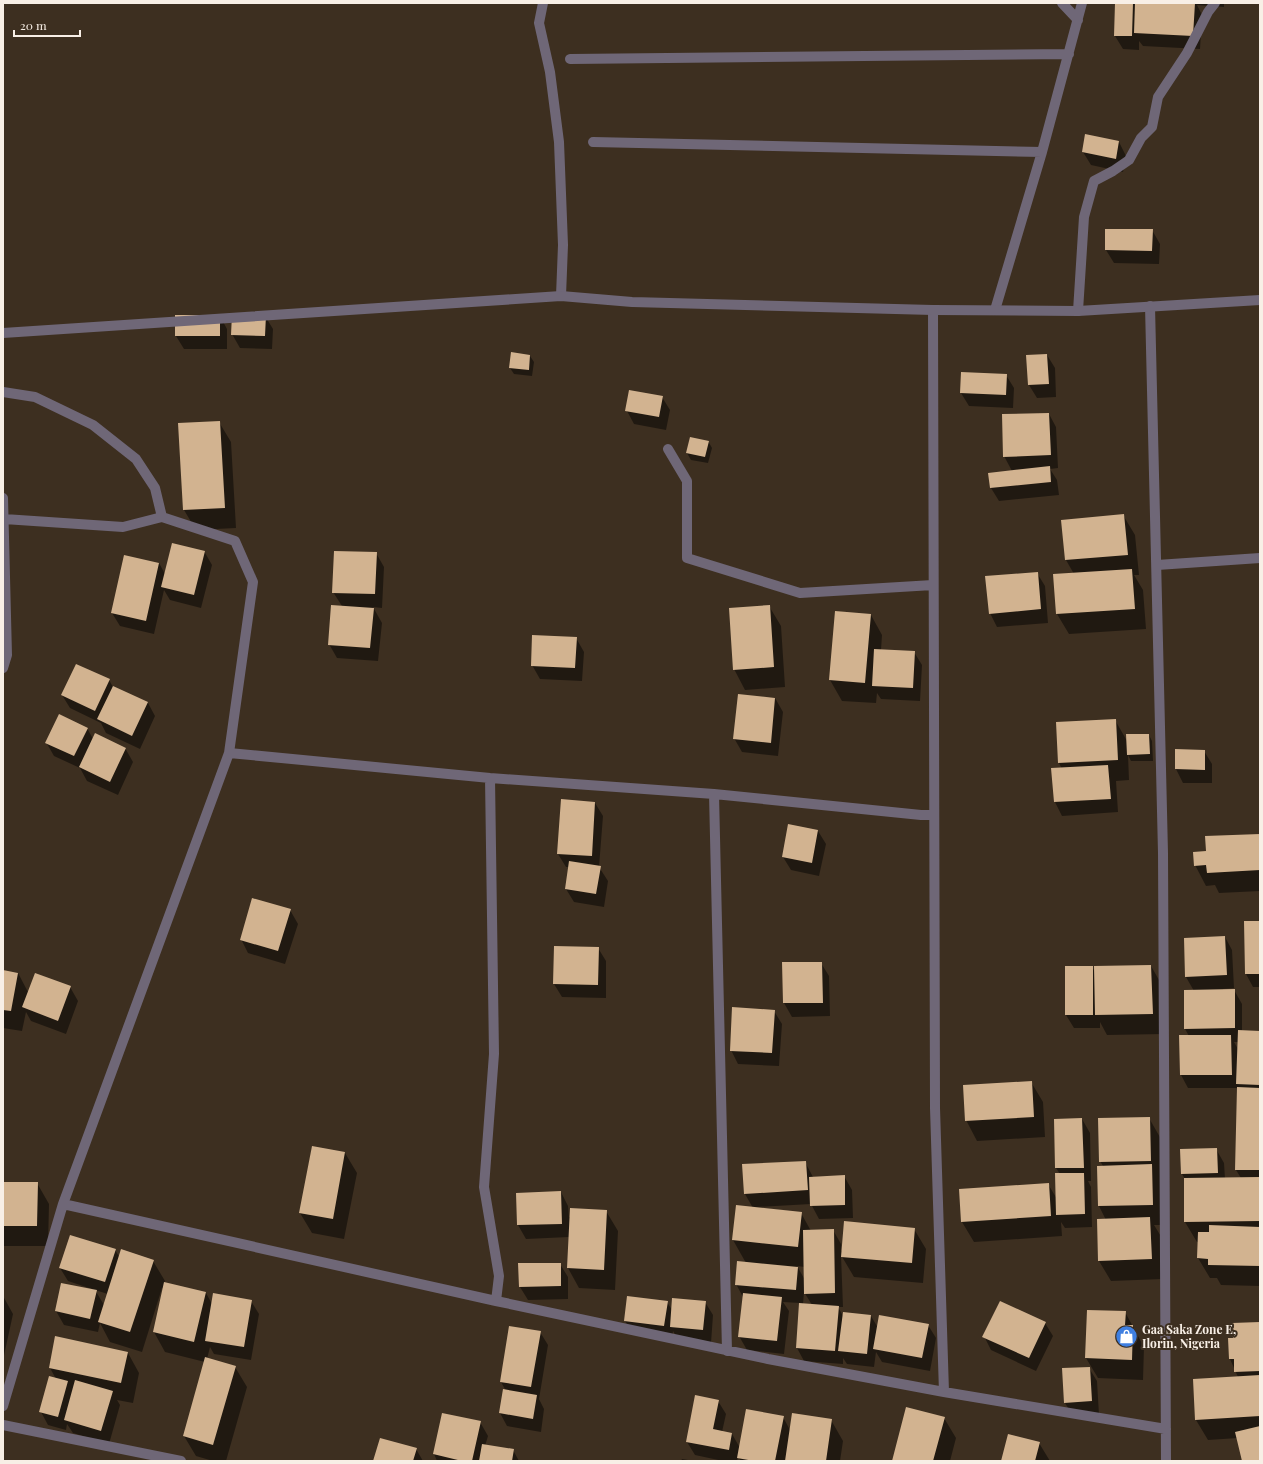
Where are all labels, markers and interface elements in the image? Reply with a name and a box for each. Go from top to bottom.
scale bar [14,12,80,38]
text: 20 m [20,17,47,33]
place label: Gaa Saka Zone E, Ilorin, Nigeria [1142,1321,1236,1351]
shop icon: Gaa Saka Zone E, Ilorin, Nigeria [1113,1324,1139,1350]

